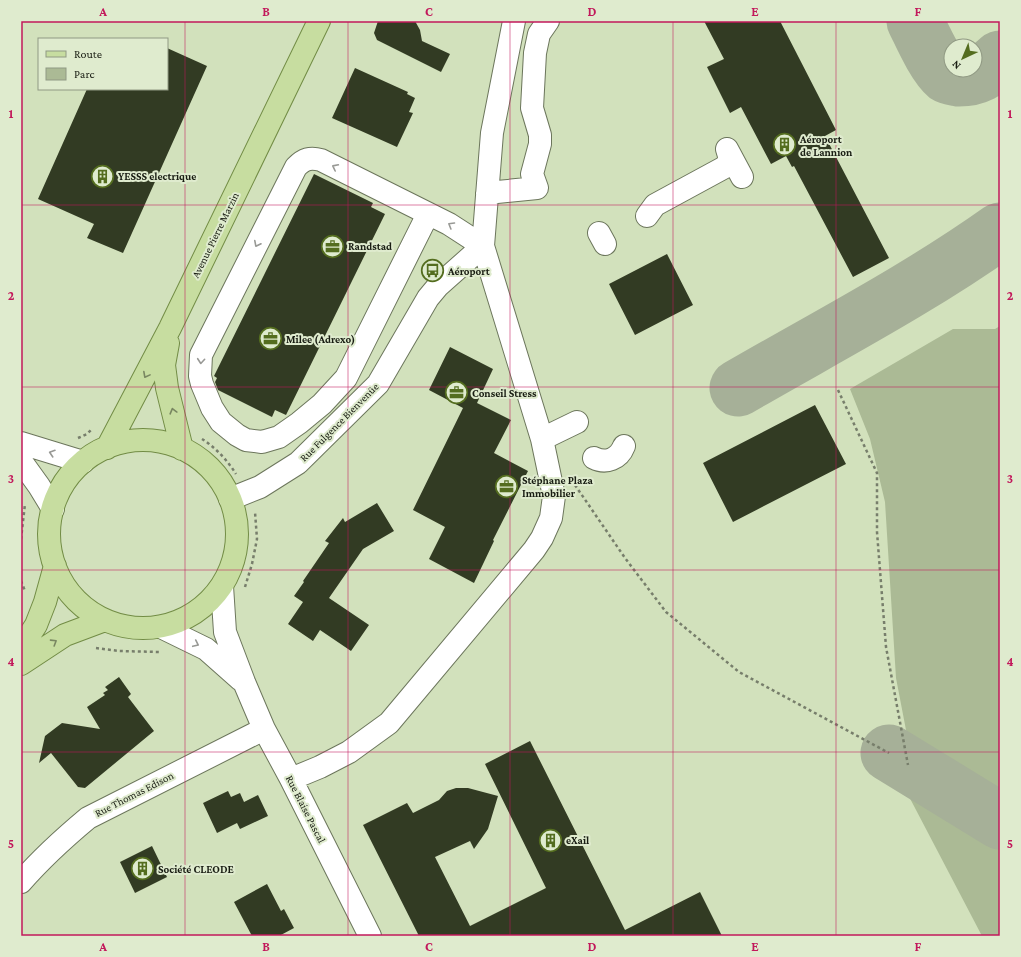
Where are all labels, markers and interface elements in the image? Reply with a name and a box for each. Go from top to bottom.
text: A [98,4,107,19]
text: B [262,4,270,19]
text: C [425,4,433,19]
text: D [588,4,597,19]
text: E [751,4,759,19]
text: F [915,4,922,19]
legend [38,38,168,90]
north arrow [943,38,983,78]
text: Route [74,47,102,61]
text: N [949,58,963,72]
text: Parc [74,67,94,81]
text: 1 [9,106,14,121]
text: 1 [1008,106,1013,121]
building icon: Aéroport de Lannion [771,132,797,158]
place label: Aéroport de Lannion [799,133,853,158]
building icon: YESSS electrique [90,163,116,189]
one-way arrow [331,164,339,172]
place label: YESSS electrique [118,170,196,182]
street label: Avenue Pierre Marzin [189,190,241,280]
one-way arrow [448,223,455,230]
office icon: Randstad [319,233,345,259]
one-way arrow [254,240,262,248]
place label: Randstad [348,240,392,252]
bus stop icon: Aéroport [420,258,446,284]
place label: Aéroport [447,265,490,277]
text: 2 [8,288,15,303]
text: 2 [1007,288,1014,303]
office icon: Milee (Adrexo) [258,326,284,352]
place label: Milee (Adrexo) [286,333,355,346]
one-way arrow [197,358,206,364]
one-way arrow [143,371,150,378]
street label: Rue Fulgence Bienvenüe [297,380,382,464]
office icon: Conseil Stress [444,380,470,406]
place label: Conseil Stress [472,387,537,399]
one-way arrow [169,408,178,415]
one-way arrow [49,449,56,457]
text: 3 [8,471,14,486]
text: 3 [1007,471,1013,486]
office icon: Stéphane Plaza Immobilier [494,473,520,499]
place label: Stéphane Plaza Immobilier [522,474,593,499]
one-way arrow [192,639,199,647]
one-way arrow [50,640,57,647]
text: 4 [7,654,15,669]
text: 4 [1006,654,1014,669]
street label: Rue Thomas Edison [93,769,175,819]
street label: Rue Blaise Pascal [284,773,328,845]
building icon: eXail [538,827,564,853]
place label: eXail [566,834,590,846]
text: 5 [8,836,14,851]
text: 5 [1007,836,1013,851]
building icon: Société CLEODE [130,856,156,882]
place label: Société CLEODE [158,863,235,875]
text: A [98,939,107,954]
text: B [262,939,270,954]
text: C [425,939,433,954]
text: D [588,939,597,954]
text: E [751,939,759,954]
text: F [915,939,922,954]

